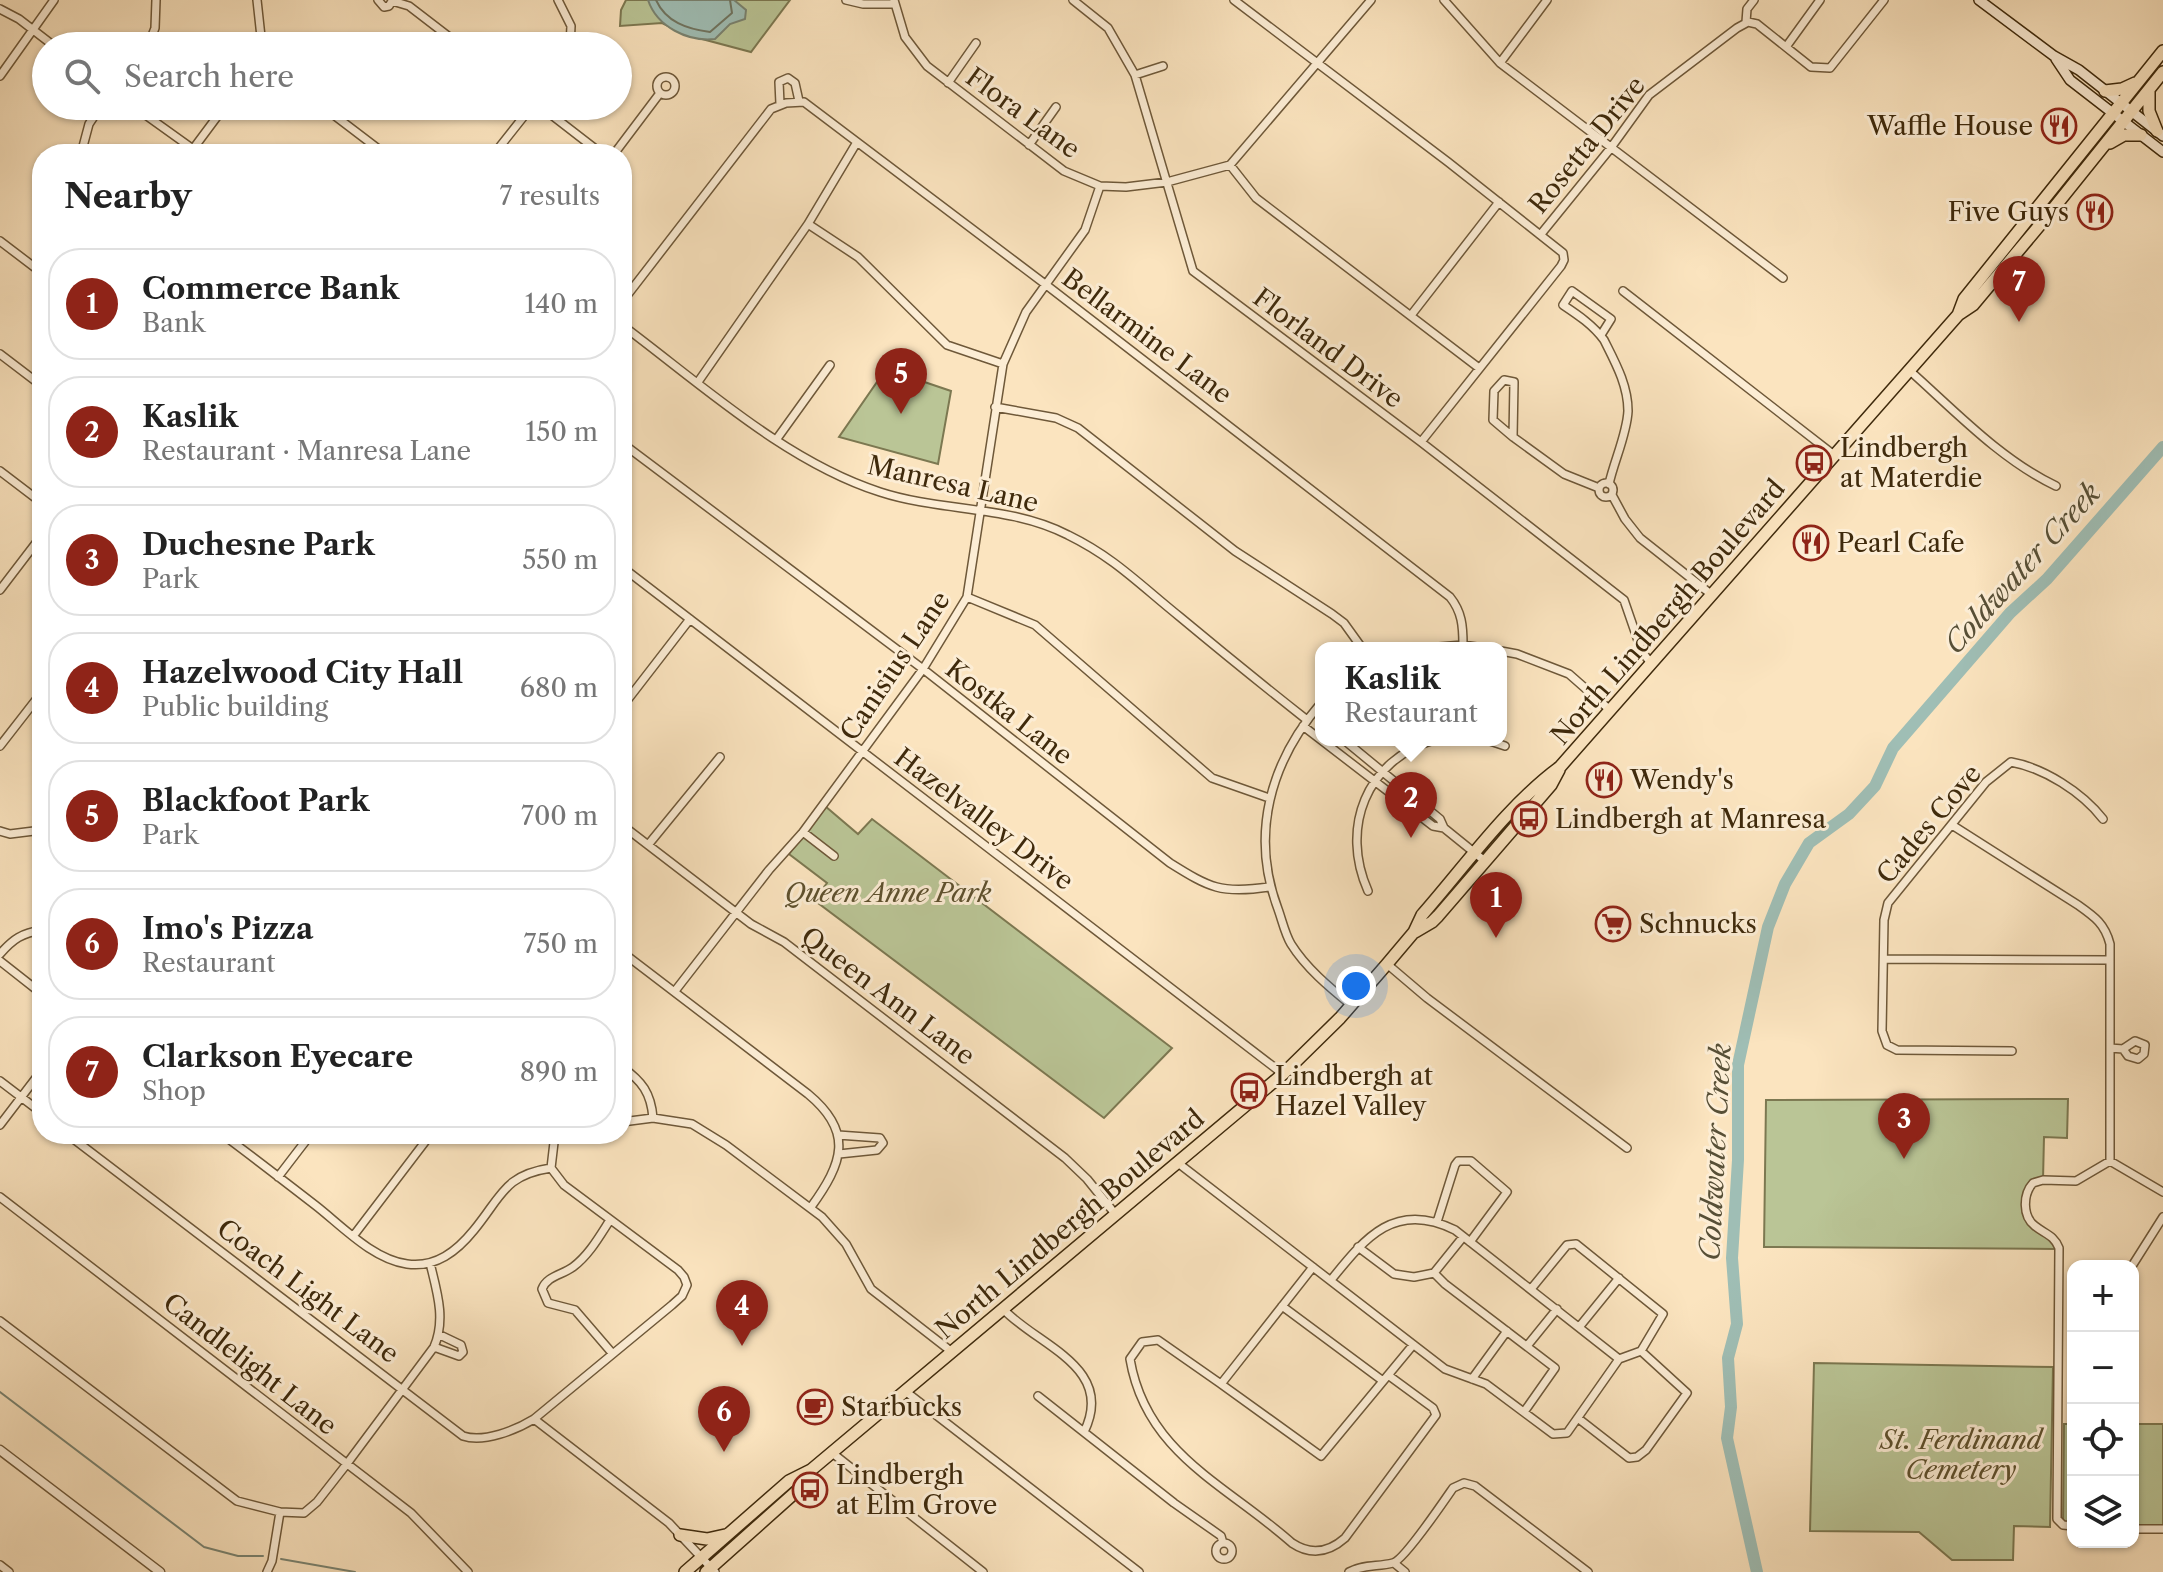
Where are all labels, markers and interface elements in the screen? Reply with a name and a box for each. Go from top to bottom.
search box [32,32,632,120]
icon: search [60,54,104,98]
text: Search here [124,58,294,95]
street label: Flora Lane [960,61,1086,165]
street label: Rosetta Drive [1522,70,1652,220]
restaurant icon: Waffle House [2040,107,2078,145]
place label: Waffle House [1866,110,2033,142]
text: Nearby [64,175,192,217]
text: 7 results [500,180,600,212]
restaurant icon: Five Guys [2076,193,2114,231]
place label: Five Guys [1948,196,2069,228]
pin: 7 [1993,256,2045,322]
street label: Bellarmine Lane [1056,262,1238,410]
text: Commerce Bank [142,270,399,307]
street label: Florland Drive [1247,281,1409,415]
text: 1 [86,288,98,320]
text: 140 m [524,288,598,320]
text: Bank [142,307,205,339]
pin: 5 [875,348,927,414]
text: Kaslik [142,398,238,435]
text: 2 [84,416,100,448]
text: 150 m [525,416,598,448]
place label: Lindbergh at Materdie [1840,432,1982,494]
text: Restaurant · Manresa Lane [142,435,471,467]
bus stop icon: Lindbergh at Materdie [1795,444,1833,482]
street label: Manresa Lane [864,449,1042,519]
street label: North Lindbergh Boulevard [1544,473,1792,751]
water label: Coldwater Creek [1937,476,2108,660]
restaurant icon: Pearl Cafe [1792,524,1830,562]
text: Duchesne Park [142,526,375,563]
place label: Pearl Cafe [1837,527,1965,559]
text: 3 [85,544,99,576]
text: 550 m [522,544,598,576]
text: Park [142,563,199,595]
street label: Canisius Lane [833,585,957,747]
popup [1315,642,1507,746]
street label: Kostka Lane [939,653,1079,771]
text: Hazelwood City Hall [142,654,463,691]
text: Kaslik [1344,660,1440,697]
text: 4 [84,672,100,704]
text: 680 m [520,672,598,704]
text: Public building [142,691,328,723]
text: Restaurant [1344,697,1478,729]
street label: Hazelvalley Drive [888,741,1080,897]
street label: Cades Cove [1870,758,1988,890]
restaurant icon: Wendy's [1585,761,1623,799]
place label: Wendy's [1629,764,1734,796]
pin: 2 [1385,772,1437,838]
text: Blackfoot Park [142,782,369,819]
text: 5 [85,800,99,832]
text: 700 m [521,800,598,832]
bus stop icon: Lindbergh at Manresa [1510,800,1548,838]
place label: Lindbergh at Manresa [1555,803,1826,835]
text: Park [142,819,199,851]
pin: 1 [1470,872,1522,938]
park label: Queen Anne Park [784,877,992,909]
supermarket icon: Schnucks [1594,905,1632,943]
place label: Schnucks [1639,908,1757,940]
text: Imo's Pizza [142,910,313,947]
street label: Queen Ann Lane [795,920,981,1072]
text: 6 [84,928,100,960]
text: 750 m [523,928,598,960]
text: Restaurant [142,947,276,979]
your location [1336,966,1376,1006]
text: Clarkson Eyecare [142,1038,413,1075]
water label: Coldwater Creek [1692,1042,1738,1261]
text: 7 [85,1056,99,1088]
text: 890 m [520,1056,598,1088]
place label: Lindbergh at Hazel Valley [1275,1060,1434,1122]
bus stop icon: Lindbergh at Hazel Valley [1230,1072,1268,1110]
text: Shop [142,1075,206,1107]
pin: 3 [1878,1093,1930,1159]
street label: North Lindbergh Boulevard [929,1102,1211,1346]
street label: Coach Light Lane [211,1212,405,1370]
map controls [2067,1260,2139,1548]
button: + [2067,1260,2139,1332]
pin: 4 [716,1280,768,1346]
street label: Candlelight Lane [157,1286,343,1442]
button: − [2067,1332,2139,1404]
pin: 6 [698,1386,750,1452]
cafe icon: Starbucks [796,1388,834,1426]
place label: Starbucks [841,1391,962,1423]
button: locate [2067,1404,2139,1476]
park label: St. Ferdinand Cemetery [1878,1424,2044,1486]
place label: Lindbergh at Elm Grove [836,1459,997,1521]
bus stop icon: Lindbergh at Elm Grove [791,1471,829,1509]
button: layers [2067,1476,2139,1548]

